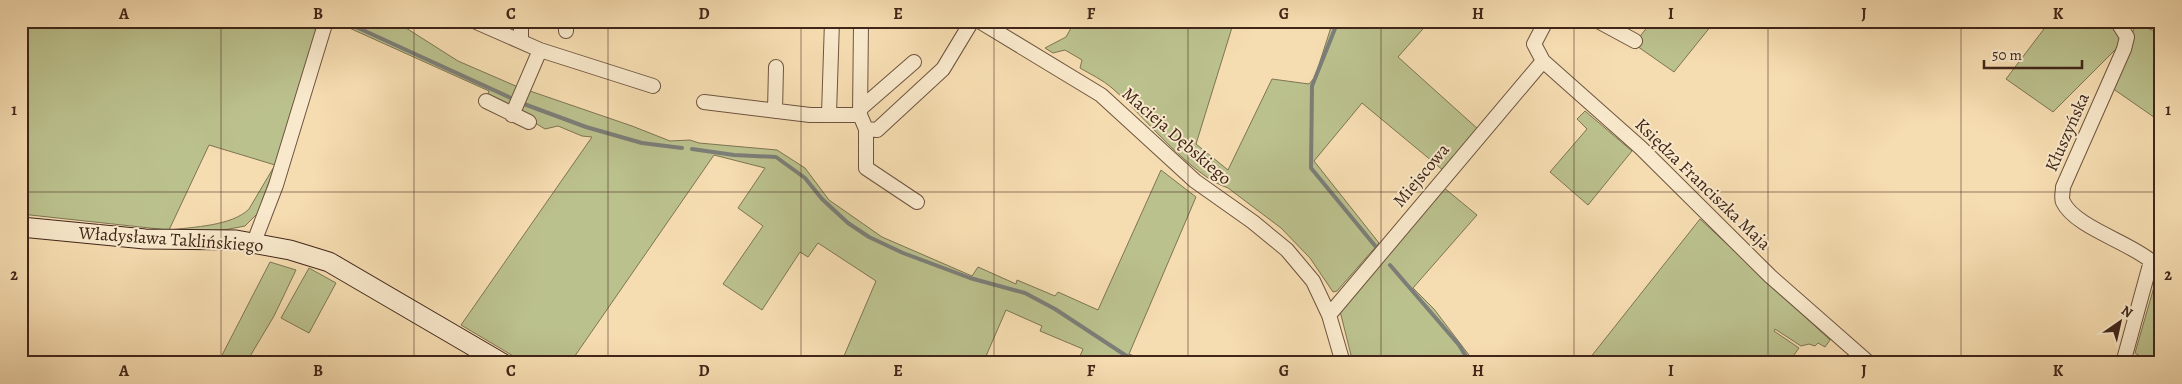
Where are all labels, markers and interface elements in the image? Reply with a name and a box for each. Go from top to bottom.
text: A [118,3,130,25]
text: B [313,3,323,25]
text: C [506,3,516,25]
text: D [698,3,710,25]
text: E [893,3,903,25]
text: F [1087,3,1096,25]
text: G [1279,3,1289,25]
text: H [1472,3,1484,25]
text: I [1668,3,1674,25]
text: J [1861,3,1867,25]
text: K [2053,3,2064,25]
scale bar [1984,38,2082,70]
text: 50 m [1992,45,2022,65]
street label: Macieja Dębskiego [1117,82,1237,190]
street label: Kłuszyńska [2039,88,2095,175]
text: 1 [11,99,17,121]
text: 1 [2165,99,2171,121]
street label: Księdza Franciszka Maja [1630,113,1777,256]
street label: Miejscowa [1387,137,1455,212]
street label: Władysława Taklińskiego [77,221,264,257]
text: 2 [10,264,18,286]
text: 2 [2164,264,2172,286]
north arrow [2094,296,2144,346]
text: N [2117,301,2137,322]
text: A [118,360,130,382]
text: B [313,360,323,382]
text: C [506,360,516,382]
text: D [698,360,710,382]
text: E [893,360,903,382]
text: F [1087,360,1096,382]
text: G [1279,360,1289,382]
text: H [1472,360,1484,382]
text: I [1668,360,1674,382]
text: J [1861,360,1867,382]
text: K [2053,360,2064,382]

